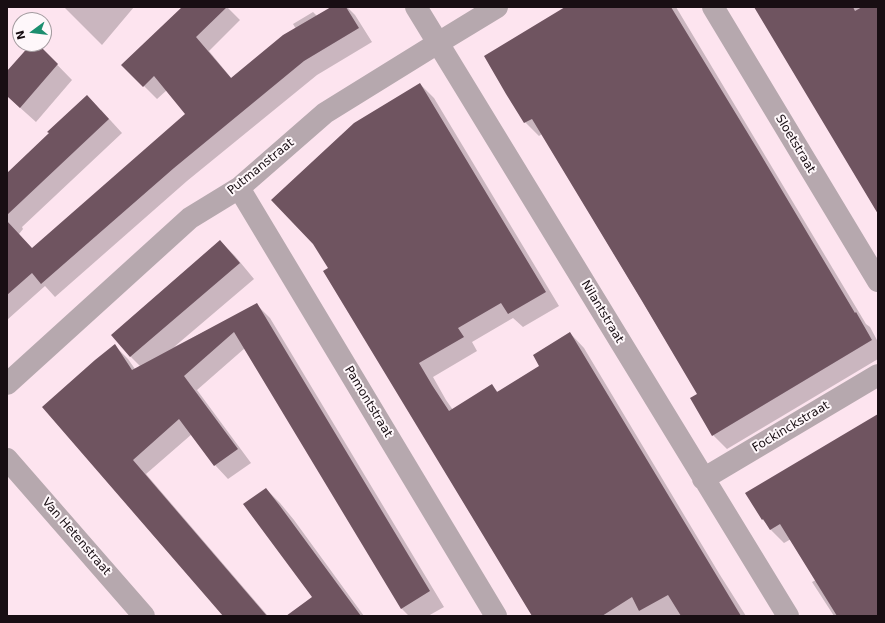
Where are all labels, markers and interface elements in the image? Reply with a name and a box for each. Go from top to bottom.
north arrow [12,12,52,52]
text: N [13,29,28,41]
street label: Sloetstraat [772,112,818,176]
street label: Putmanstraat [225,136,297,198]
street label: Nilantstraat [578,278,626,346]
street label: Pamontstraat [341,364,395,440]
street label: Fockinckstraat [750,398,832,456]
street label: Van Hetenstraat [39,496,113,578]

